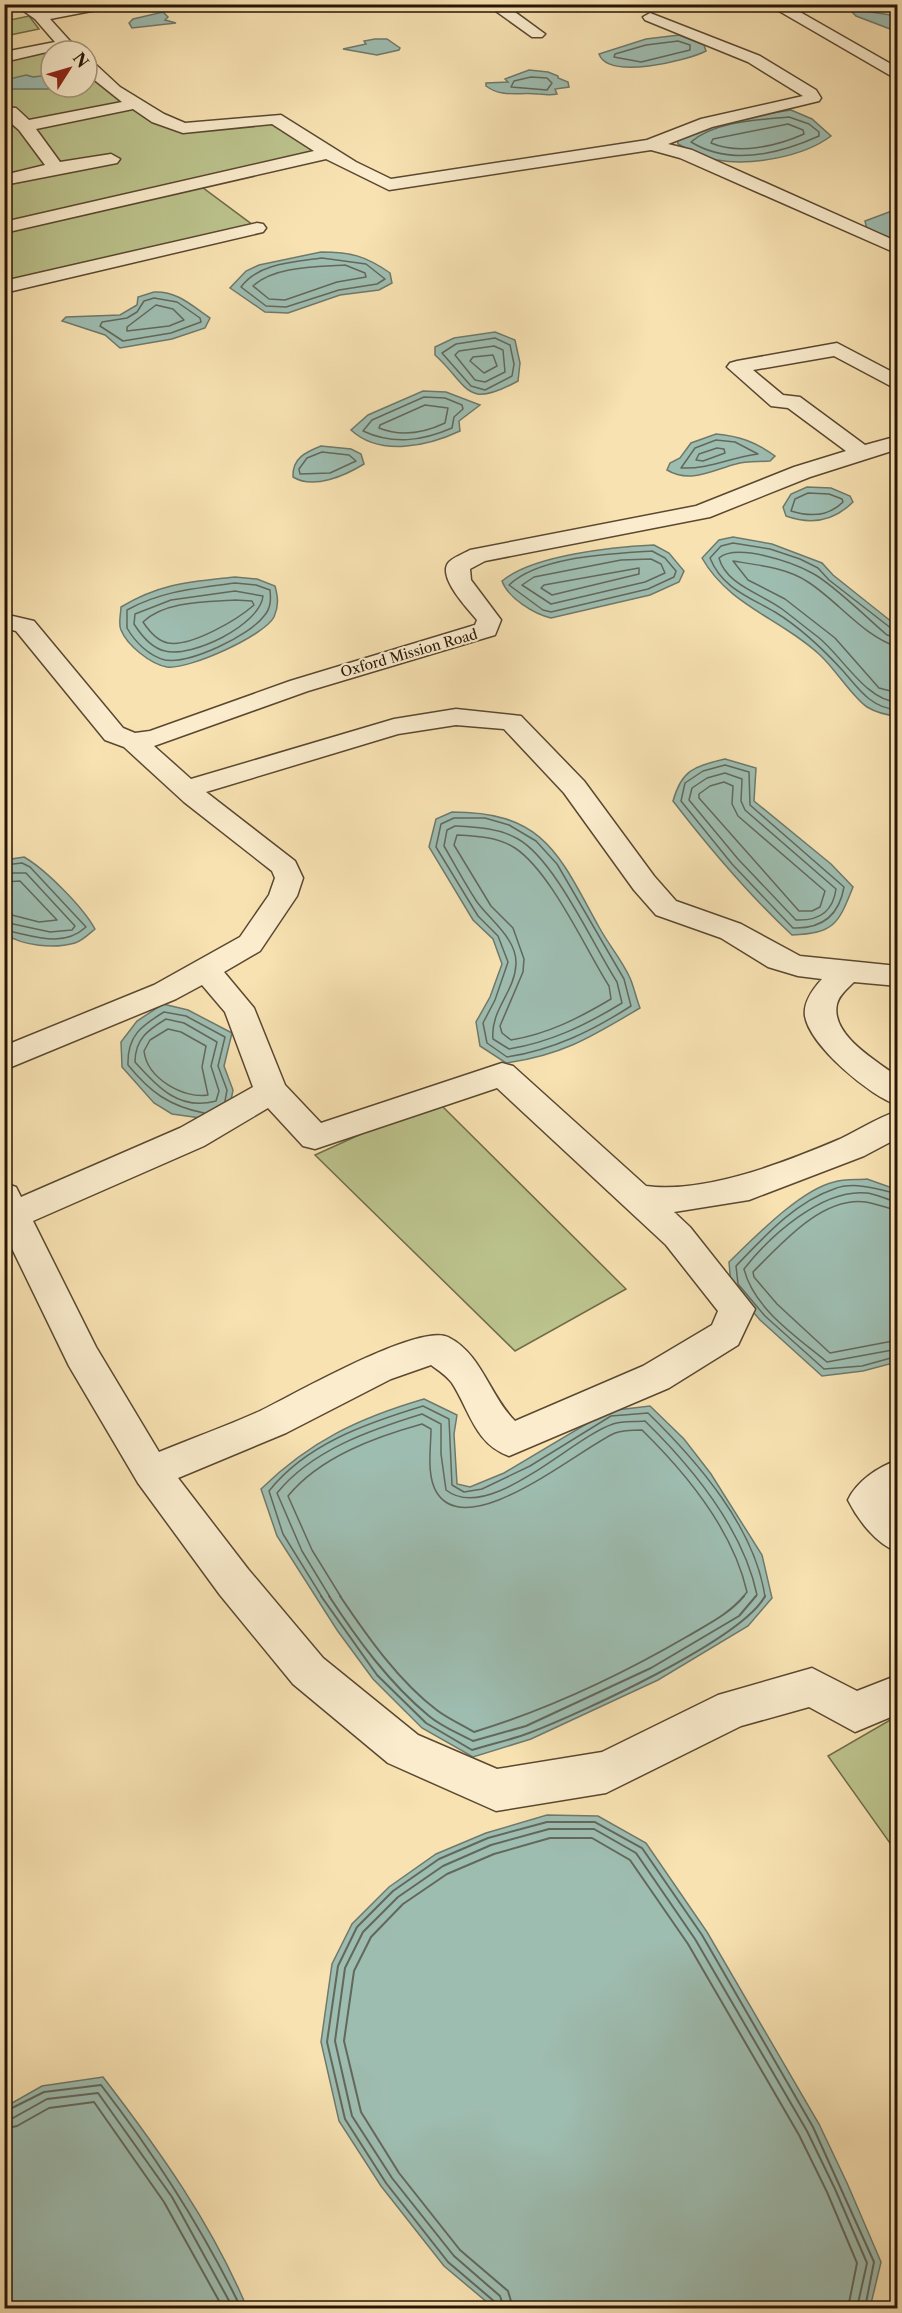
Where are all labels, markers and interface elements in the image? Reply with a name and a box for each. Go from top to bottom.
north arrow [39,39,99,99]
text: N [69,48,93,72]
street label: Oxford Mission Road [338,625,480,681]

